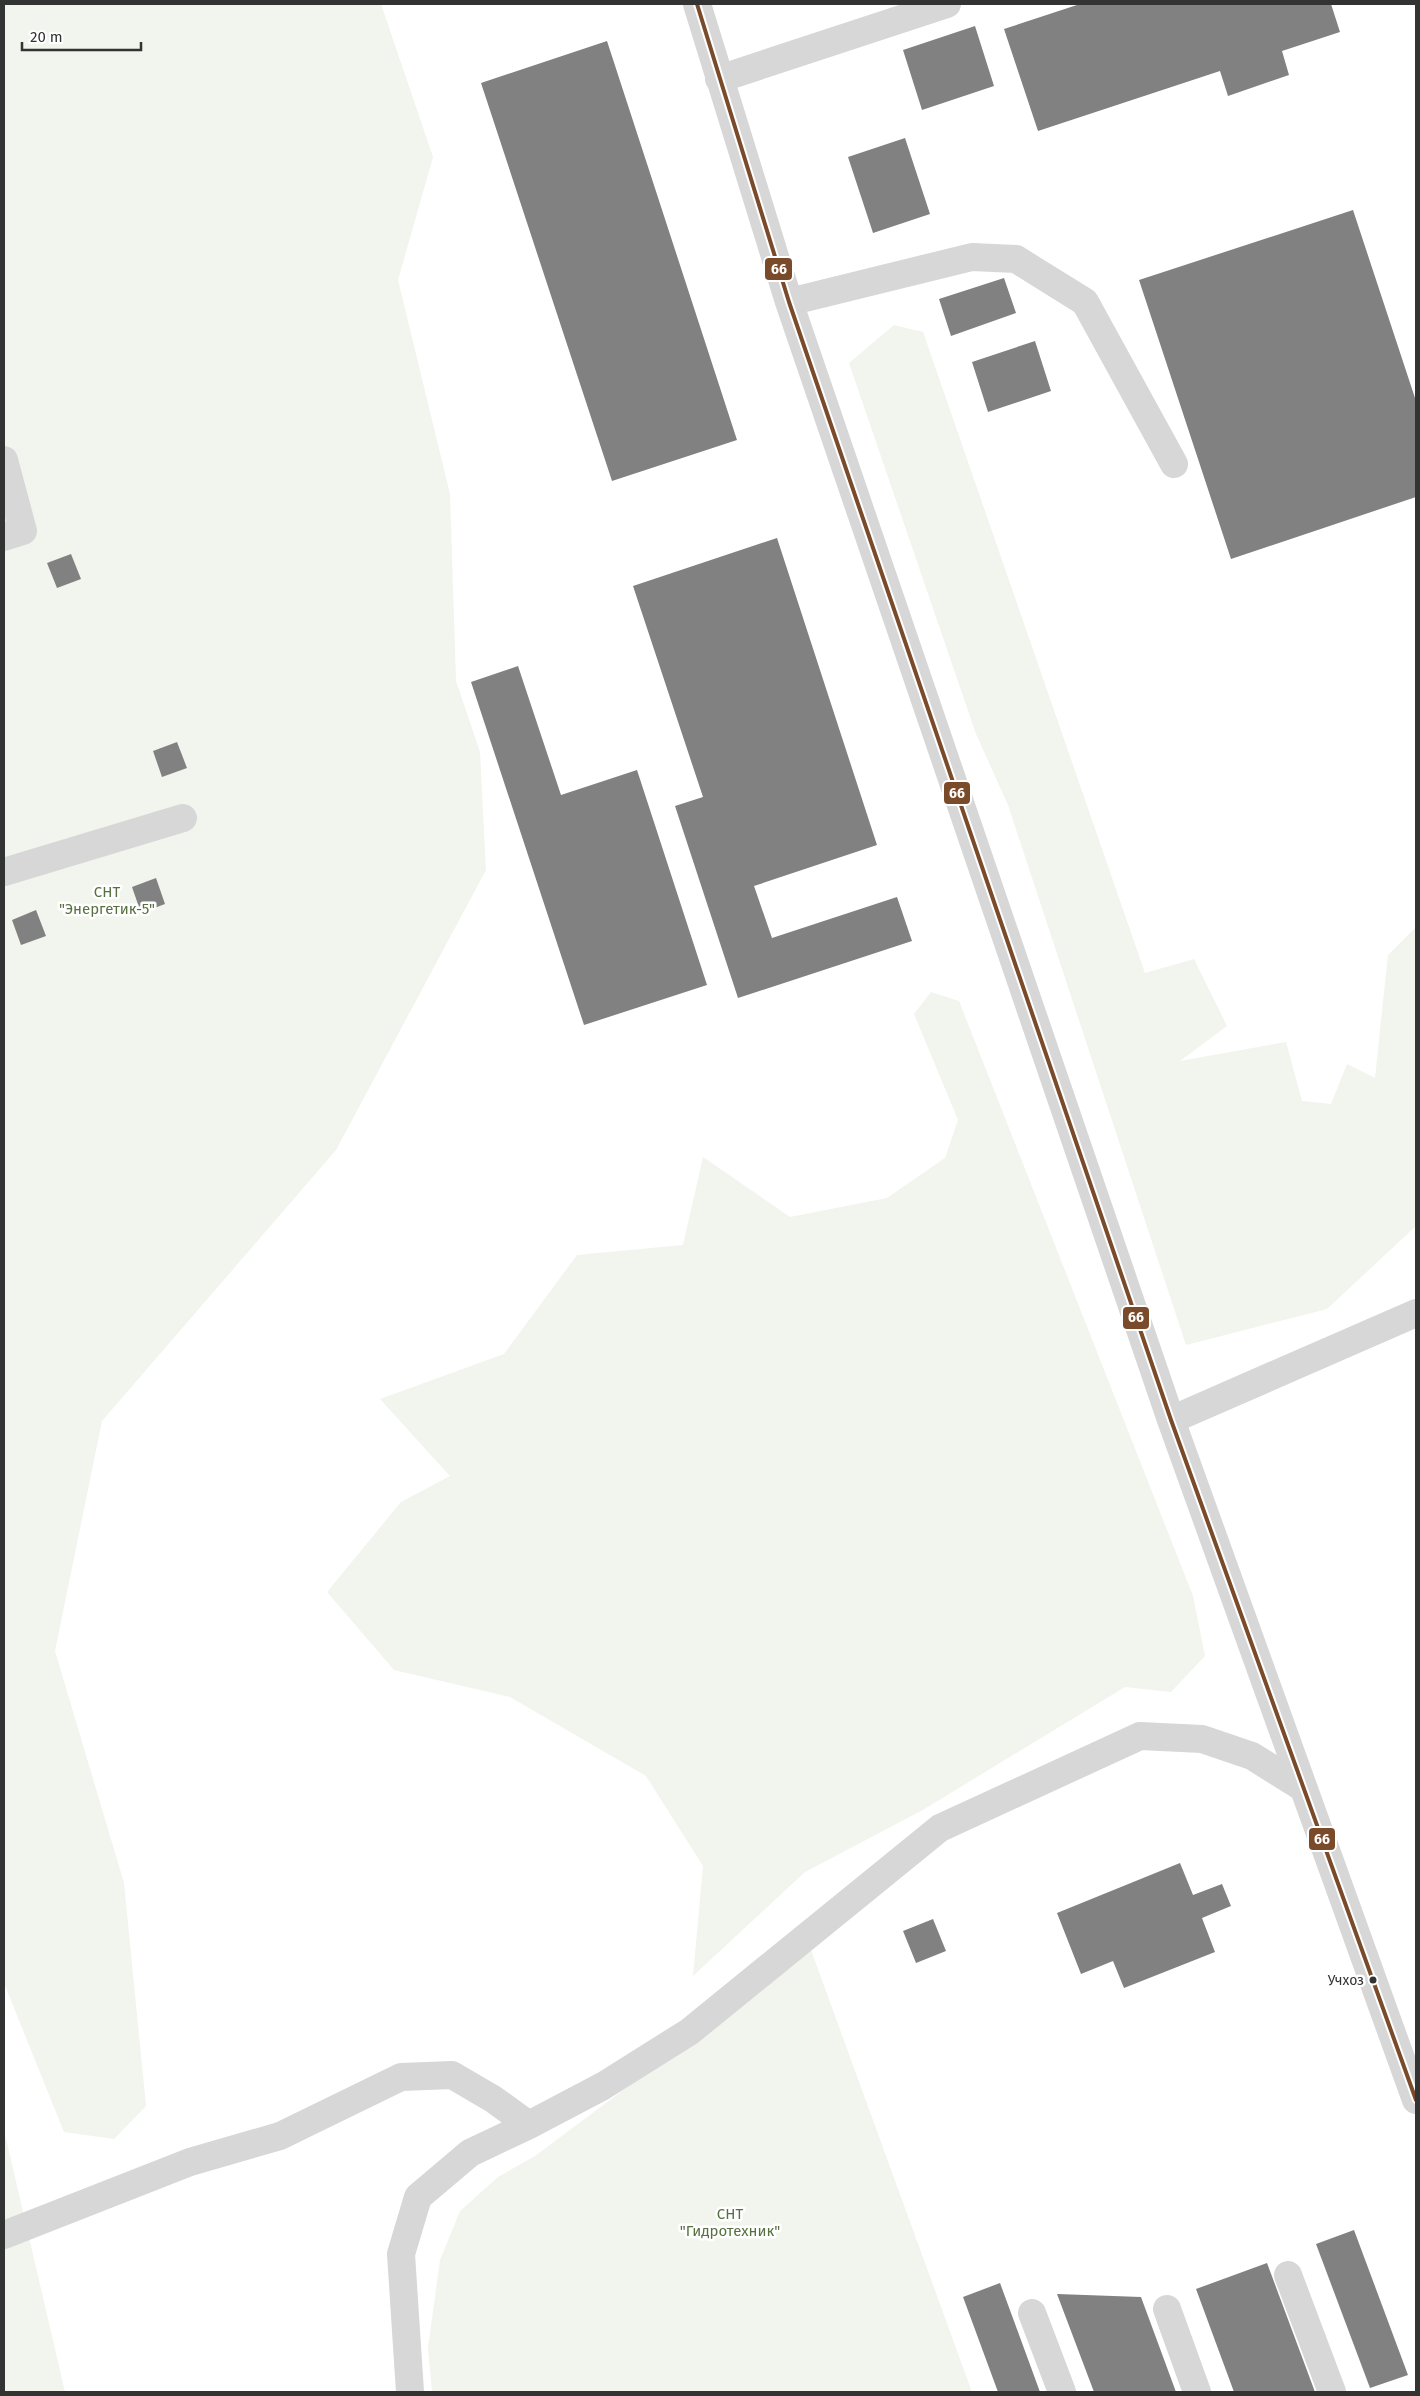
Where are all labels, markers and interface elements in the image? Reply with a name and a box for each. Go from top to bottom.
scale bar [22,20,141,52]
text: 20 m [30,28,63,46]
line badge: 66 [764,257,793,281]
text: 66 [771,261,787,278]
line badge: 66 [943,781,971,805]
text: 66 [949,785,965,802]
park label: СНТ "Энергетик-5" [59,883,155,918]
line badge: 66 [1122,1306,1150,1330]
text: 66 [1128,1309,1144,1326]
line badge: 66 [1308,1827,1336,1851]
text: 66 [1314,1831,1330,1848]
place label: Учхоз [1328,1972,1364,1989]
marker: Учхоз [1368,1975,1378,1985]
park label: СНТ "Гидротехник" [680,2205,780,2240]

